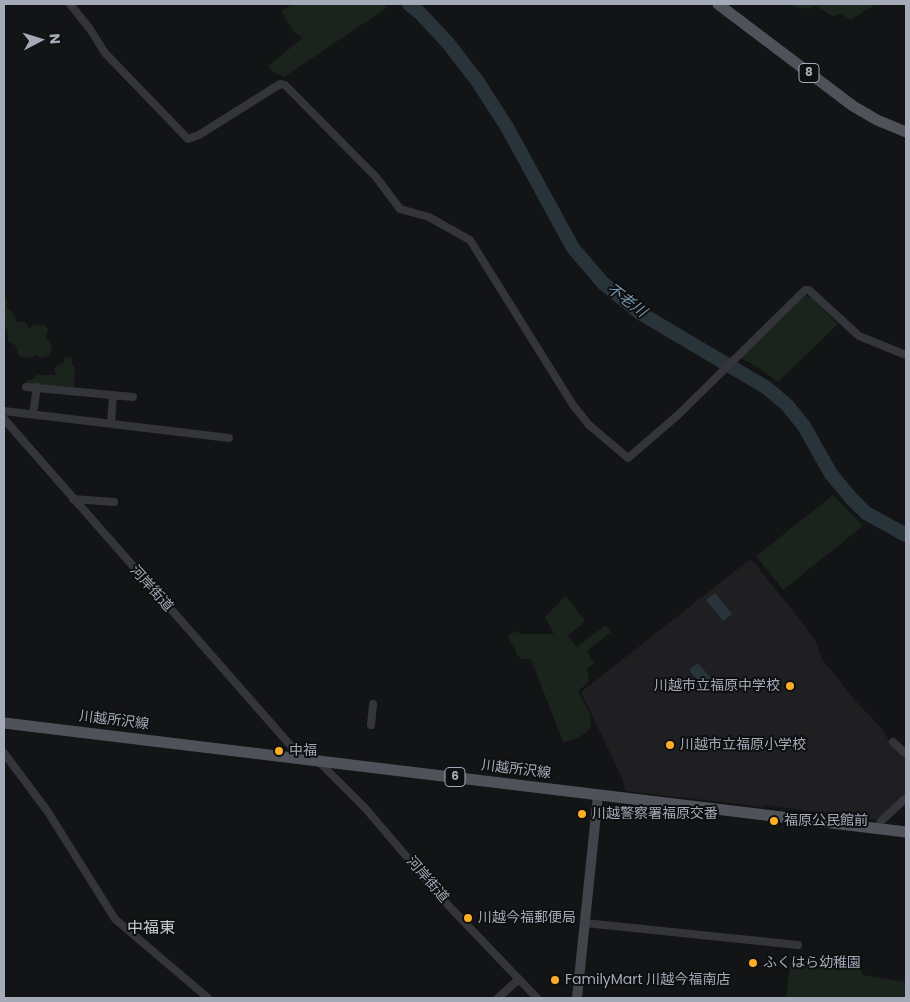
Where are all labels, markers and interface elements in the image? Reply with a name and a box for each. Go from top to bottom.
north arrow [15,15,65,65]
text: N [45,33,65,45]
road number: 8 [799,64,819,82]
water label: 不老川 [603,280,649,322]
street label: 河岸街道 [126,563,176,615]
place label: 川越市立福原中学校 [654,678,780,694]
marker: 川越市立福原中学校 [784,680,796,692]
street label: 川越所沢線 [78,708,150,734]
place label: 川越市立福原小学校 [680,737,806,753]
marker: 川越市立福原小学校 [664,739,676,751]
place label: 中福 [289,743,317,759]
marker: 中福 [273,745,285,757]
street label: 川越所沢線 [480,757,552,783]
road number: 6 [445,768,465,786]
place label: 川越警察署福原交番 [592,806,718,822]
marker: 川越警察署福原交番 [576,808,588,820]
place label: 福原公民館前 [784,813,868,829]
marker: 福原公民館前 [768,815,780,827]
street label: 河岸街道 [402,853,452,907]
place label: 川越今福郵便局 [478,910,576,926]
marker: 川越今福郵便局 [462,912,474,924]
district label: 中福東 [127,919,175,939]
place label: ふくはら幼稚園 [763,955,861,971]
marker: ふくはら幼稚園 [747,957,759,969]
place label: FamilyMart 川越今福南店 [565,972,730,988]
marker: FamilyMart 川越今福南店 [549,974,561,986]

